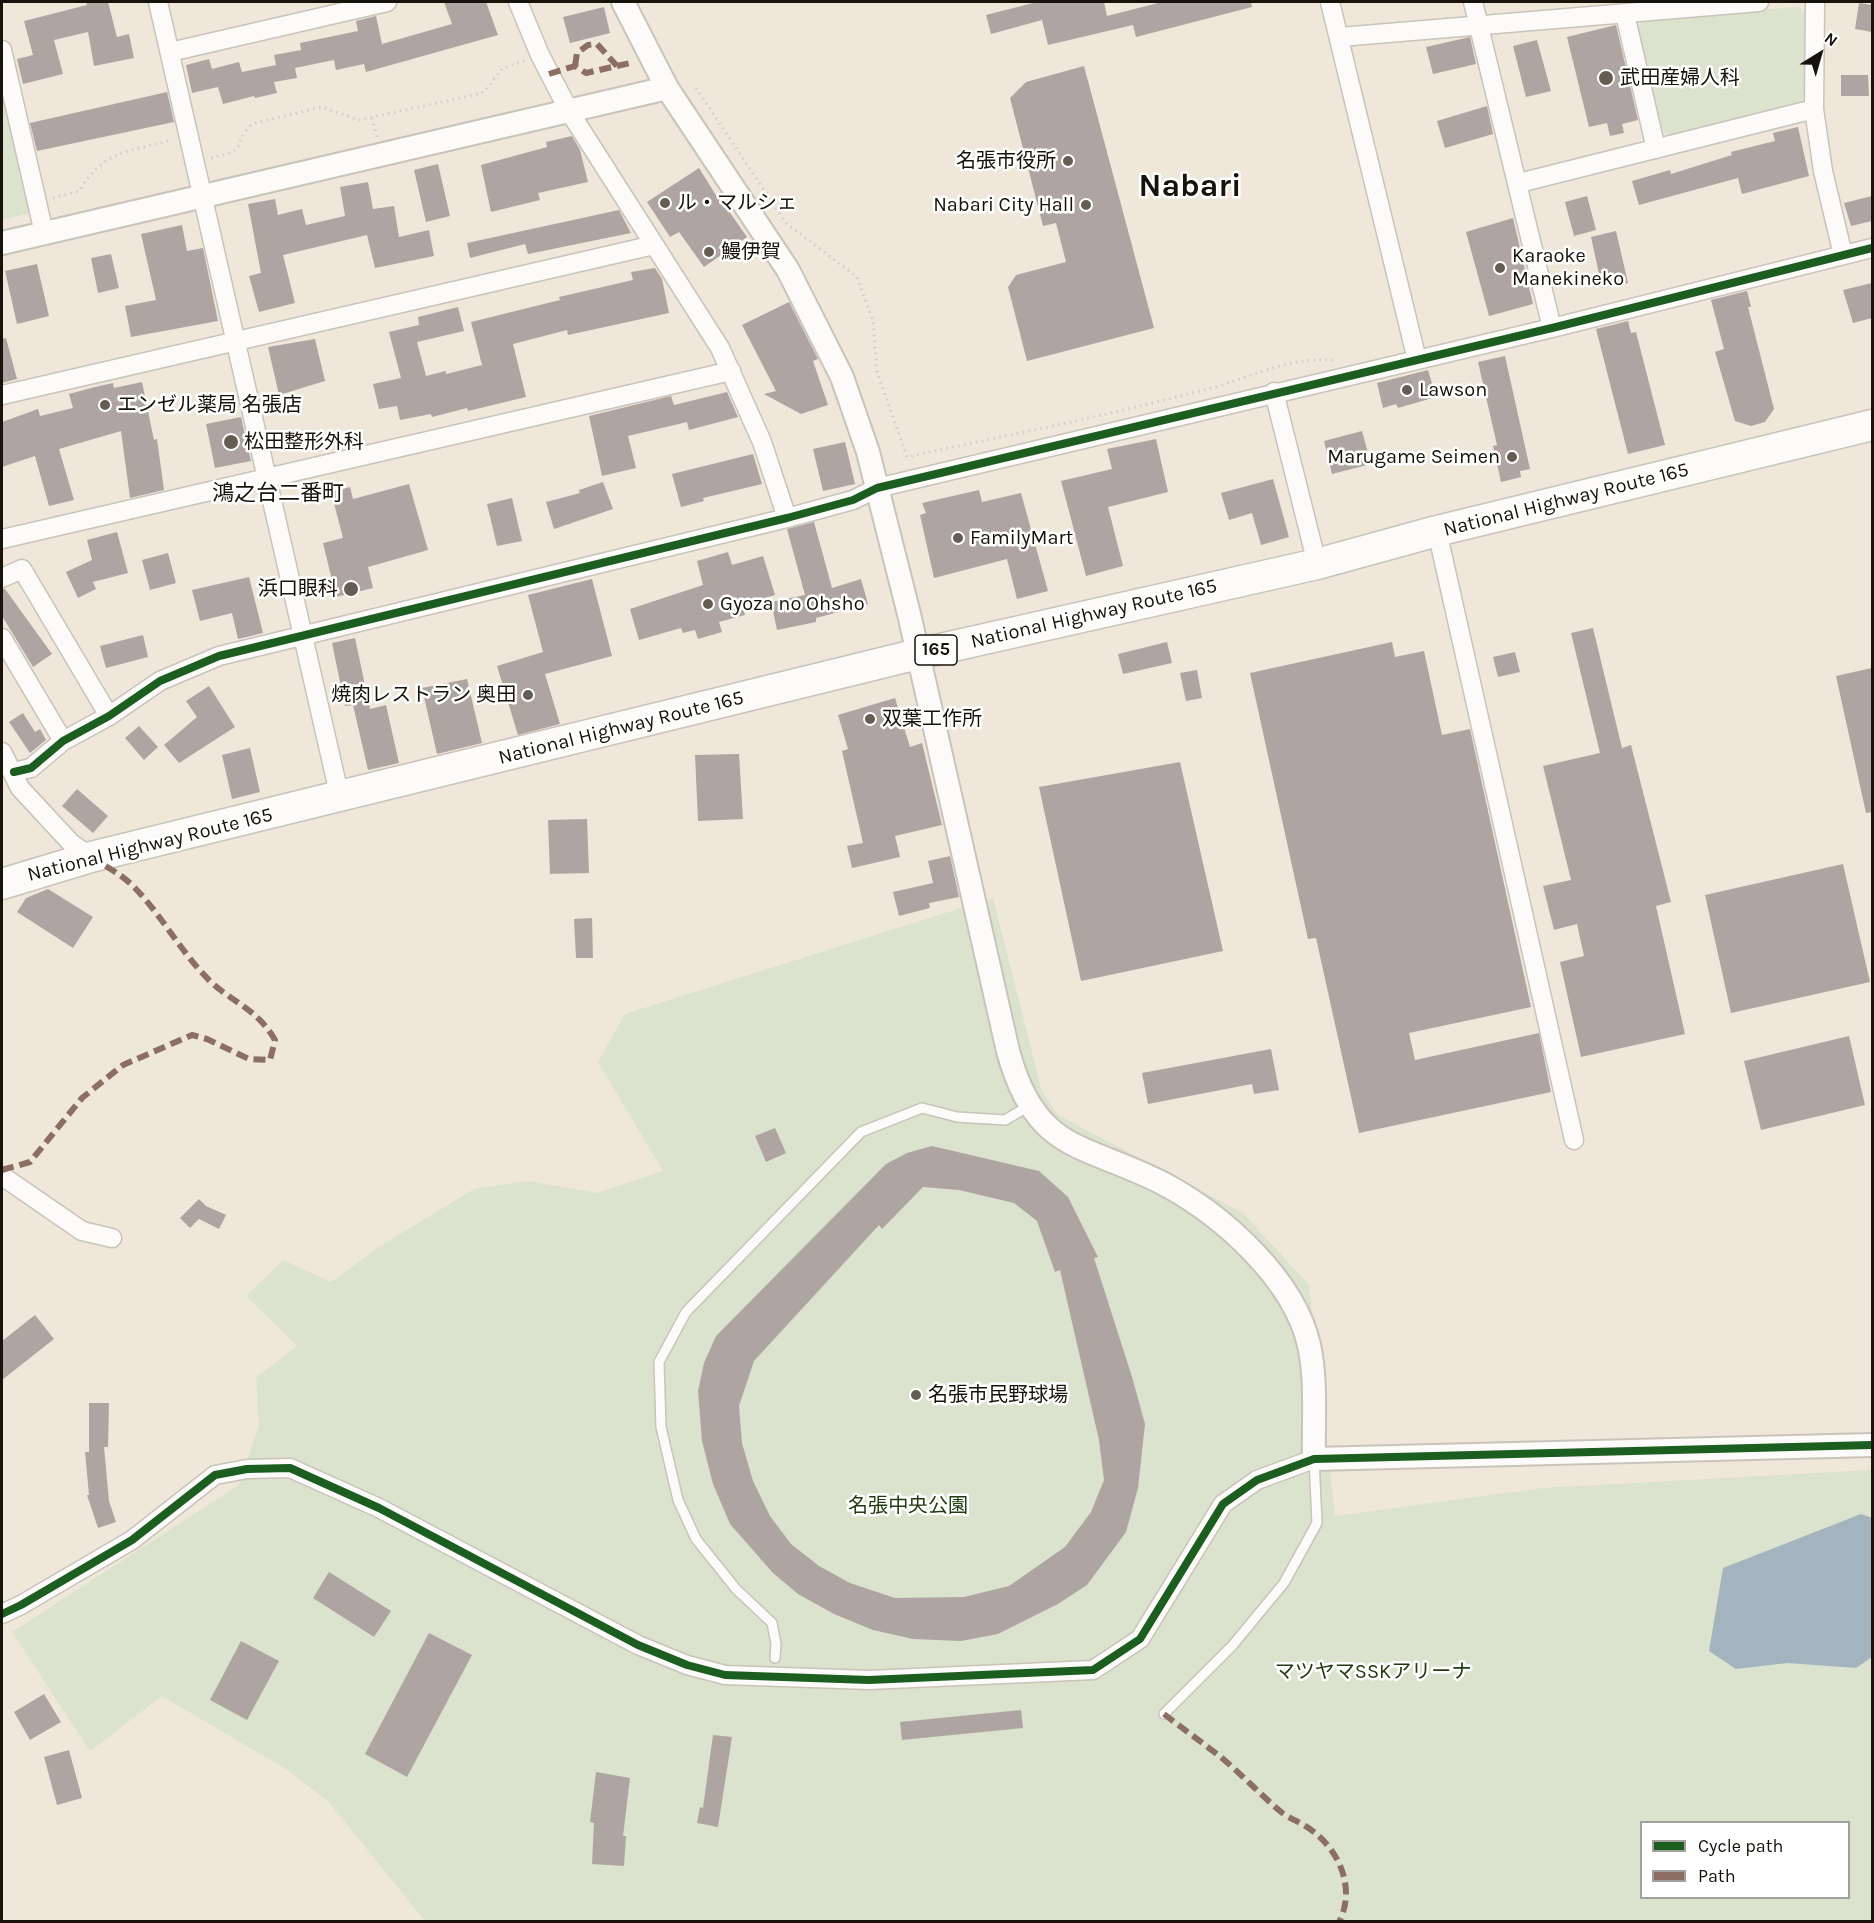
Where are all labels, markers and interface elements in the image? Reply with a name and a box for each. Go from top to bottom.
north arrow [1790,24,1850,84]
text: N [1821,28,1841,50]
place label: 武田産婦人科 [1620,66,1740,90]
marker: 武田産婦人科 [1597,69,1615,87]
place label: 名張市役所 [956,149,1056,173]
marker: 名張市役所 [1061,154,1075,168]
district label: Nabari [1138,168,1242,206]
place label: ル・マルシェ [677,191,797,215]
place label: Nabari City Hall [933,193,1074,217]
marker: ル・マルシェ [658,196,672,210]
marker: Nabari City Hall [1079,198,1093,212]
place label: 鰻伊賀 [721,240,781,264]
place label: Karaoke Manekineko [1512,244,1624,291]
marker: 鰻伊賀 [702,245,716,259]
marker: Karaoke Manekineko [1493,261,1507,275]
place label: Lawson [1419,378,1487,402]
marker: Lawson [1400,383,1414,397]
place label: エンゼル薬局 名張店 [117,393,302,417]
marker: エンゼル薬局 名張店 [98,398,112,412]
place label: 松田整形外科 [244,430,364,454]
marker: 松田整形外科 [222,433,240,451]
place label: Marugame Seimen [1327,445,1500,469]
marker: Marugame Seimen [1505,450,1519,464]
street label: National Highway Route 165 [1441,458,1691,542]
district label: 鴻之台二番町 [212,481,344,507]
place label: FamilyMart [970,526,1073,550]
marker: FamilyMart [951,531,965,545]
street label: National Highway Route 165 [969,574,1219,654]
place label: 浜口眼科 [258,577,338,601]
marker: 浜口眼科 [342,580,360,598]
place label: Gyoza no Ohsho [720,592,865,616]
marker: Gyoza no Ohsho [701,597,715,611]
road number: 165 [915,635,957,665]
place label: 焼肉レストラン 奥田 [331,683,516,707]
street label: National Highway Route 165 [496,686,746,770]
marker: 焼肉レストラン 奥田 [521,688,535,702]
place label: 双葉工作所 [882,707,982,731]
marker: 双葉工作所 [863,712,877,726]
street label: National Highway Route 165 [25,803,275,887]
place label: 名張市民野球場 [928,1383,1068,1407]
marker: 名張市民野球場 [909,1388,923,1402]
park label: 名張中央公園 [848,1494,968,1518]
park label: マツヤマSSKアリーナ [1275,1660,1471,1684]
legend [1640,1821,1850,1899]
text: Cycle path [1698,1835,1783,1857]
text: Path [1698,1865,1736,1887]

